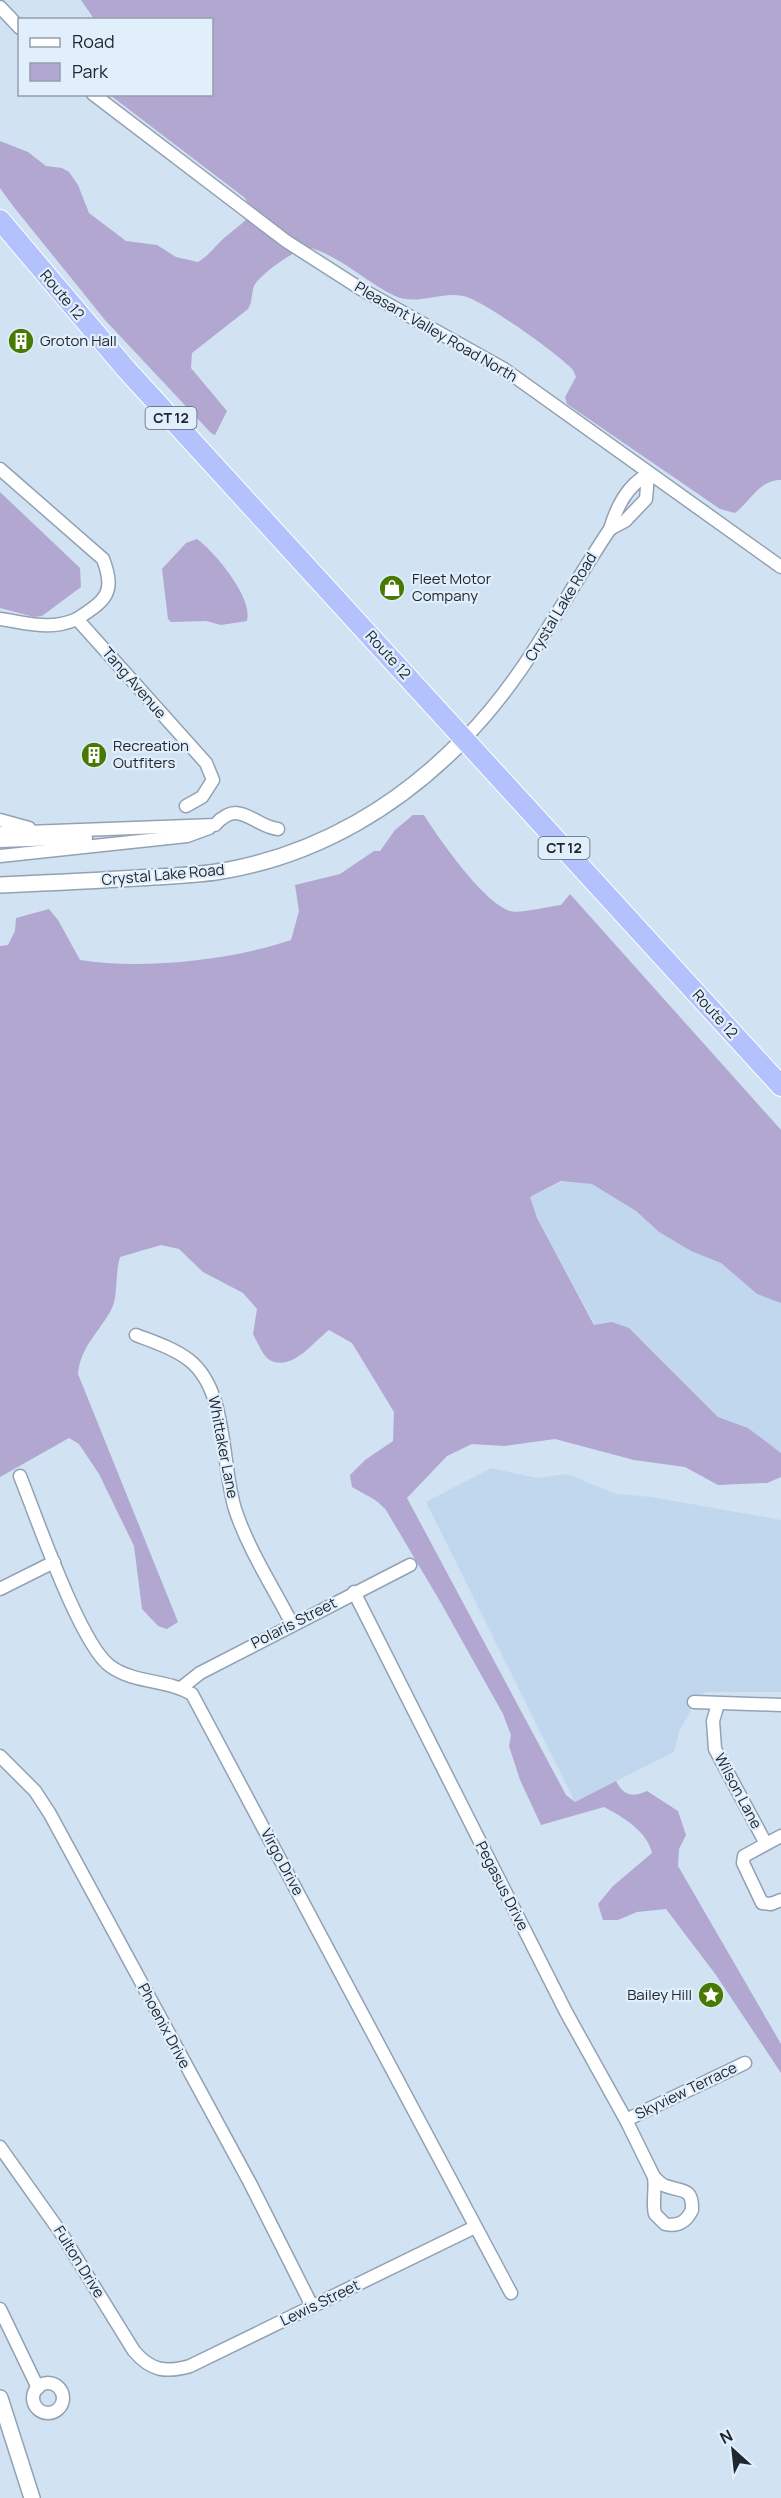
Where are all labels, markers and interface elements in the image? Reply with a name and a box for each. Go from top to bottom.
legend [18,18,213,96]
text: Road [72,29,115,53]
text: Park [72,59,109,83]
street label: Route 12 [35,265,89,324]
street label: Pleasant Valley Road North [351,276,522,387]
building icon: Groton Hall [6,326,36,356]
place label: Groton Hall [40,330,117,351]
road number: CT 12 [146,407,196,429]
street label: Crystal Lake Road [520,548,601,665]
place label: Fleet Motor Company [412,568,492,606]
shop icon: Fleet Motor Company [377,573,407,603]
street label: Route 12 [361,626,416,684]
street label: Tang Avenue [97,642,171,723]
place label: Recreation Outfiters [113,735,189,773]
building icon: Recreation Outfiters [79,740,109,770]
road number: CT 12 [538,837,590,859]
street label: Crystal Lake Road [101,859,225,890]
street label: Route 12 [688,985,743,1043]
street label: Whittaker Lane [203,1394,244,1500]
street label: Polaris Street [247,1592,340,1653]
street label: Wilson Lane [710,1749,767,1833]
street label: Virgo Drive [256,1825,309,1899]
street label: Pegasus Drive [471,1837,534,1934]
street label: Phoenix Drive [133,1979,196,2072]
place icon: Bailey Hill [696,1980,726,2010]
place label: Bailey Hill [627,1984,692,2005]
street label: Skyview Terrace [631,2057,740,2124]
street label: Fulton Drive [49,2222,110,2302]
street label: Lewis Street [276,2274,363,2331]
north arrow [703,2420,763,2480]
text: N [716,2424,736,2449]

